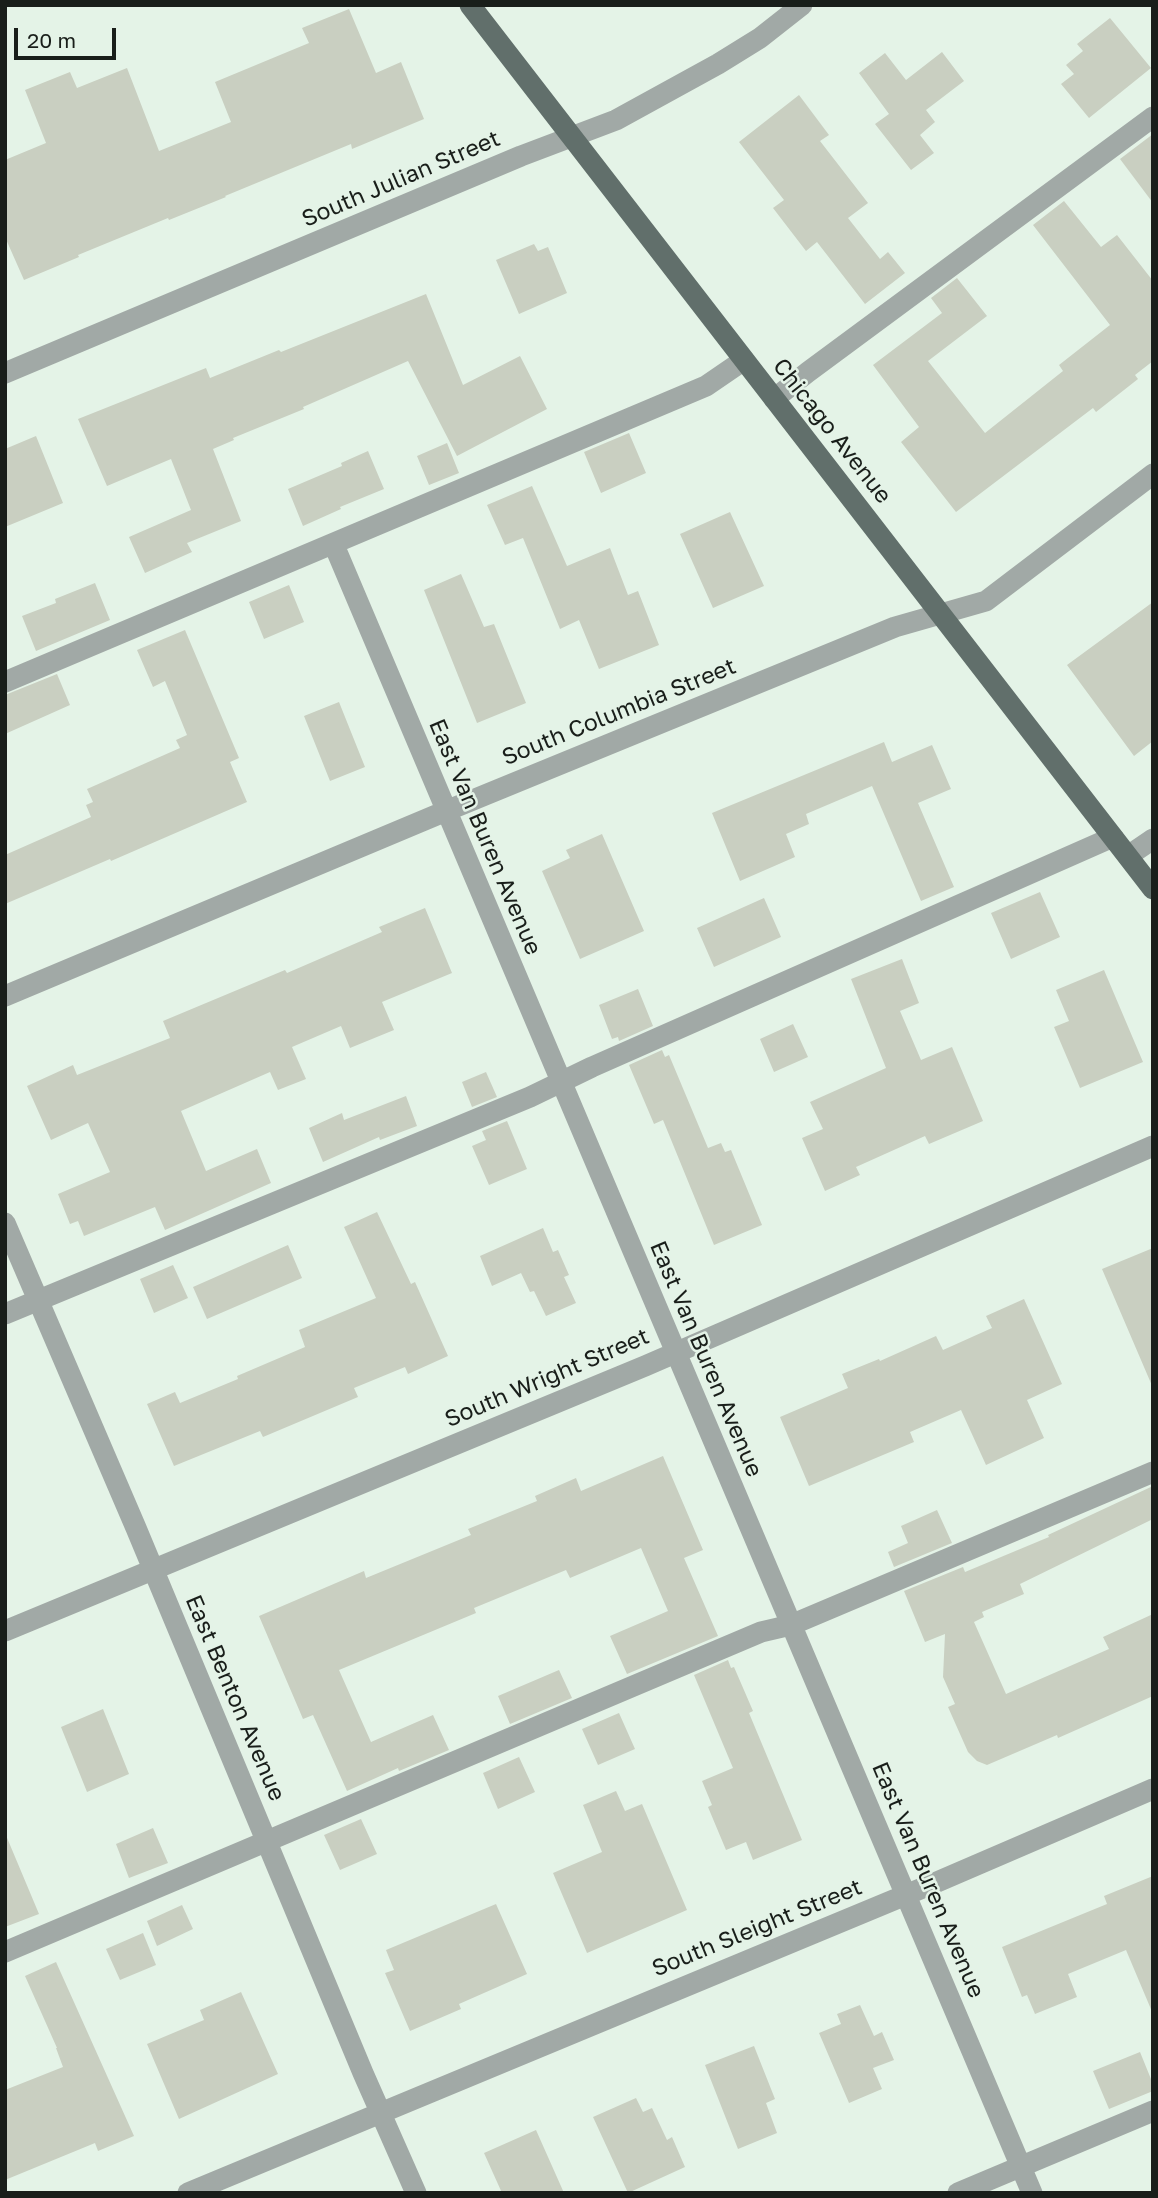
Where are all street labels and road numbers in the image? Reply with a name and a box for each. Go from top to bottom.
street label: South Julian Street [298,125,504,233]
street label: Chicago Avenue [767,353,897,509]
street label: South Columbia Street [498,652,740,772]
street label: East Van Buren Avenue [423,715,547,959]
street label: East Van Buren Avenue [644,1237,768,1481]
street label: South Wright Street [441,1322,653,1434]
street label: East Benton Avenue [179,1591,291,1805]
street label: East Van Buren Avenue [866,1758,990,2002]
street label: South Sleight Street [648,1873,866,1983]

